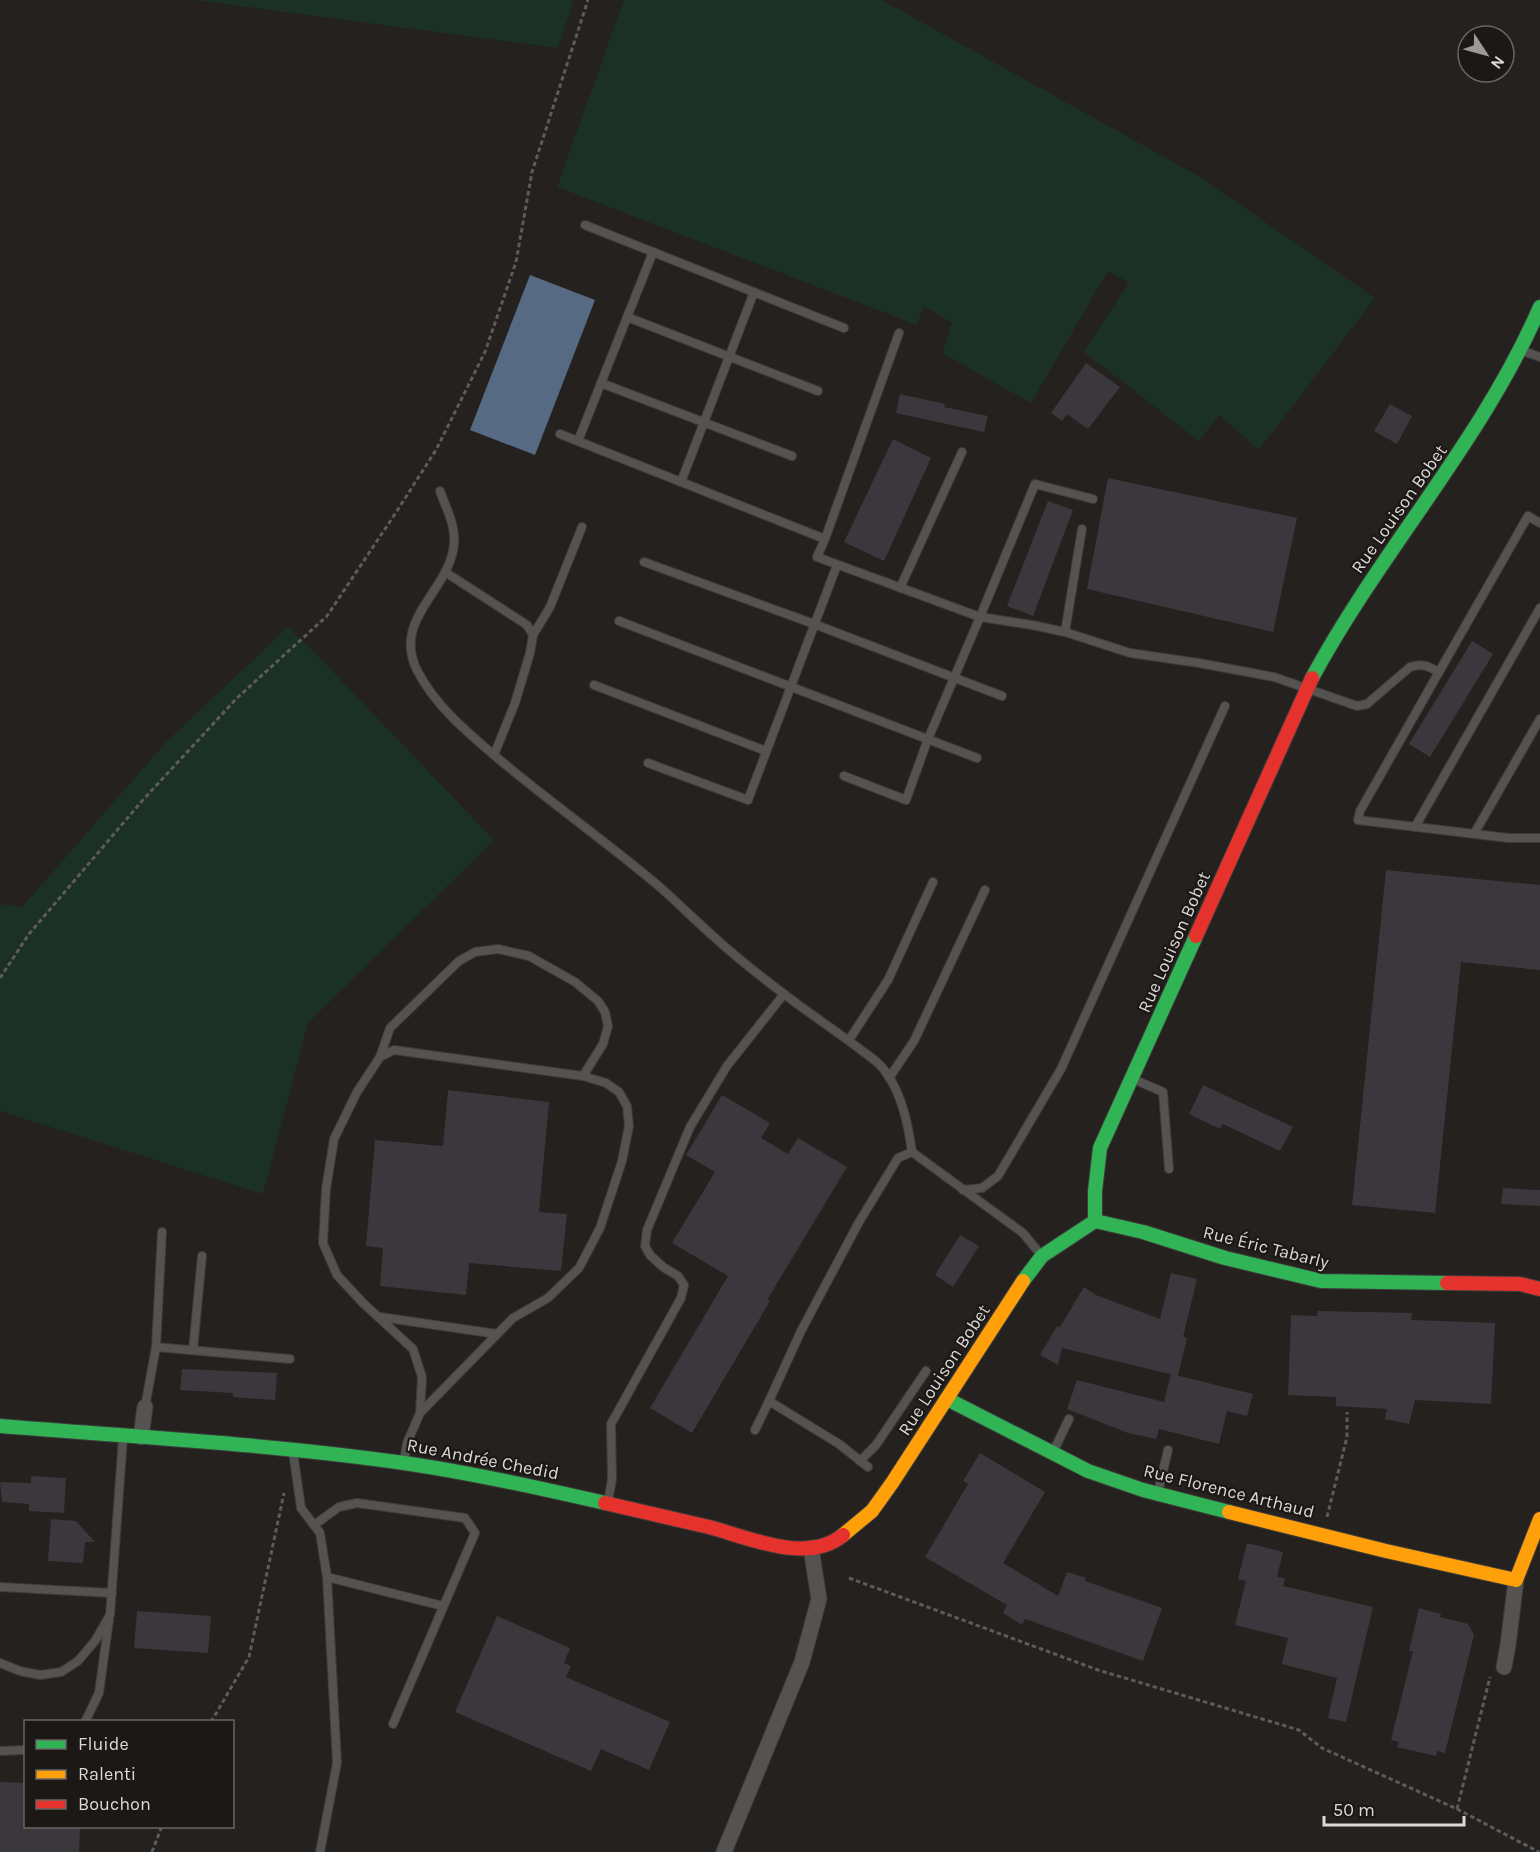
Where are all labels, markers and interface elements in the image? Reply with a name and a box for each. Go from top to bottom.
north arrow [1456,24,1516,84]
text: N [1487,52,1509,73]
street label: Rue Louison Bobet [1346,440,1452,578]
street label: Rue Louison Bobet [1133,868,1215,1016]
street label: Rue Éric Tabarly [1201,1220,1332,1273]
street label: Rue Louison Bobet [893,1300,995,1440]
street label: Rue Andrée Chedid [405,1433,561,1485]
street label: Rue Florence Arthaud [1141,1459,1317,1523]
legend [24,1720,234,1828]
text: Fluide [78,1733,129,1755]
text: Ralenti [78,1763,136,1785]
scale bar [1324,1789,1464,1827]
text: Bouchon [78,1793,151,1815]
text: 50 m [1333,1799,1375,1821]

